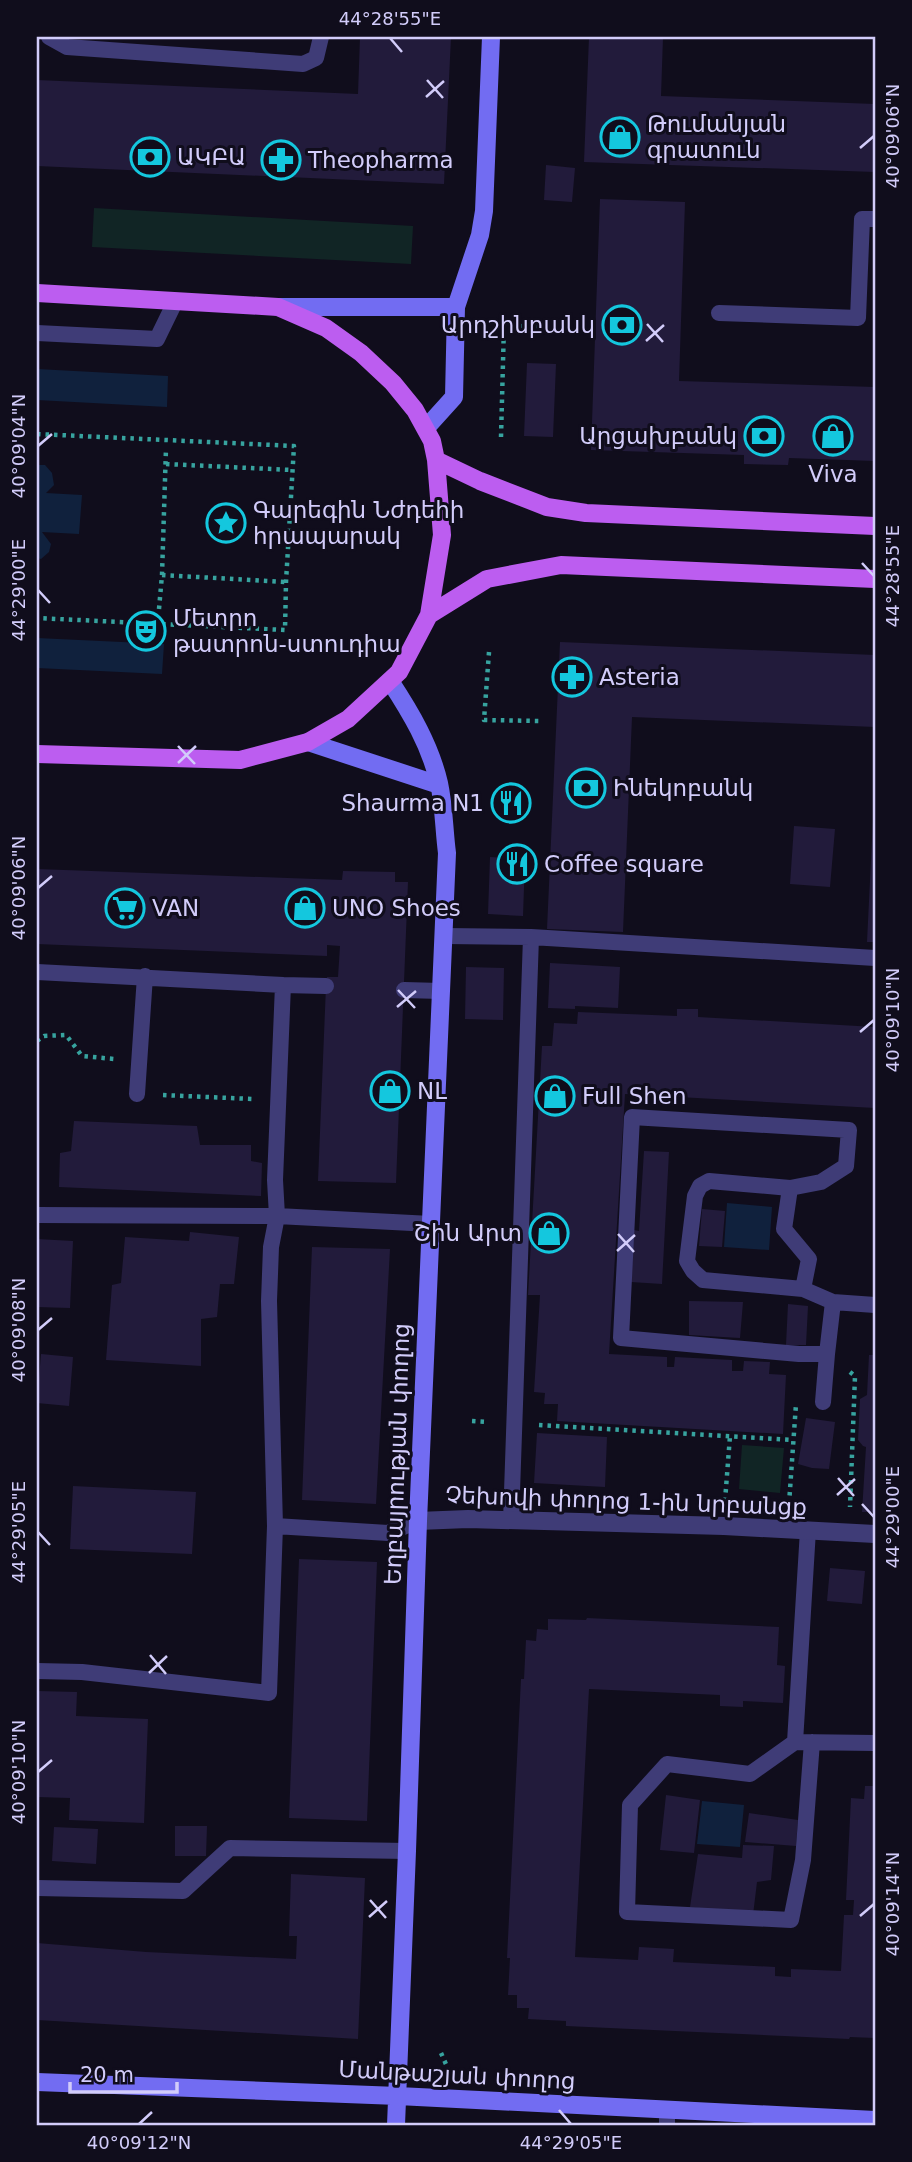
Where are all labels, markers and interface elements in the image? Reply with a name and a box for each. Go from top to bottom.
text: 44°28'55"E [339,8,441,29]
text: 40°09'06"N [882,84,903,188]
place label: Թումանյան գրատուն [647,111,786,163]
shop icon: Թումանյան գրատուն [599,116,641,158]
bank icon: ԱԿԲԱ [129,136,171,178]
pharmacy icon: Theopharma [260,139,302,181]
place label: ԱԿԲԱ [177,144,246,170]
place label: Theopharma [307,147,454,173]
bank icon: Արդշինբանկ [601,304,643,346]
place label: Արդշինբանկ [441,312,595,338]
text: 40°09'04"N [8,394,29,498]
bank icon: Արցախբանկ [743,415,785,457]
shop icon: Viva [812,415,854,457]
place label: Արցախբանկ [579,423,737,449]
place label: Viva [808,461,858,487]
place label: Գարեգին Նժդեհի հրապարակ [253,497,464,549]
place icon: Գարեգին Նժդեհի հրապարակ [205,502,247,544]
text: 44°28'55"E [882,525,903,627]
text: 44°29'00"E [8,539,29,641]
place label: Մետրո թատրոն-ստուդիա [173,605,401,657]
theatre icon: Մետրո թատրոն-ստուդիա [125,610,167,652]
pharmacy icon: Asteria [551,656,593,698]
place label: Asteria [599,664,680,690]
bank icon: Ինեկոբանկ [565,767,607,809]
place label: Ինեկոբանկ [613,775,753,801]
restaurant icon: Shaurma N1 [490,782,532,824]
place label: Shaurma N1 [341,790,484,816]
text: 40°09'06"N [8,836,29,940]
restaurant icon: Coffee square [496,843,538,885]
place label: Coffee square [544,851,704,877]
supermarket icon: VAN [104,887,146,929]
shop icon: UNO Shoes [284,887,326,929]
place label: VAN [152,895,199,921]
place label: UNO Shoes [332,895,461,921]
text: 40°09'10"N [882,968,903,1072]
shop icon: NL [369,1070,411,1112]
shop icon: Full Shen [534,1075,576,1117]
place label: NL [417,1078,447,1104]
place label: Full Shen [582,1083,687,1109]
shop icon: Շին Արտ [528,1212,570,1254]
place label: Շին Արտ [414,1220,522,1246]
text: 40°09'08"N [8,1278,29,1382]
street label: Եղբայրության փողոց [379,1323,415,1585]
text: 44°29'00"E [882,1466,903,1568]
text: 44°29'05"E [8,1481,29,1583]
street label: Չեխովի փողոց 1-ին նրբանցք [445,1482,807,1520]
text: 40°09'10"N [8,1720,29,1824]
text: 40°09'14"N [882,1852,903,1956]
scale bar [70,2050,177,2094]
street label: Մանթաշյան փողոց [338,2056,576,2094]
text: 20 m [80,2063,134,2087]
text: 40°09'12"N [87,2132,191,2153]
text: 44°29'05"E [520,2132,622,2153]

